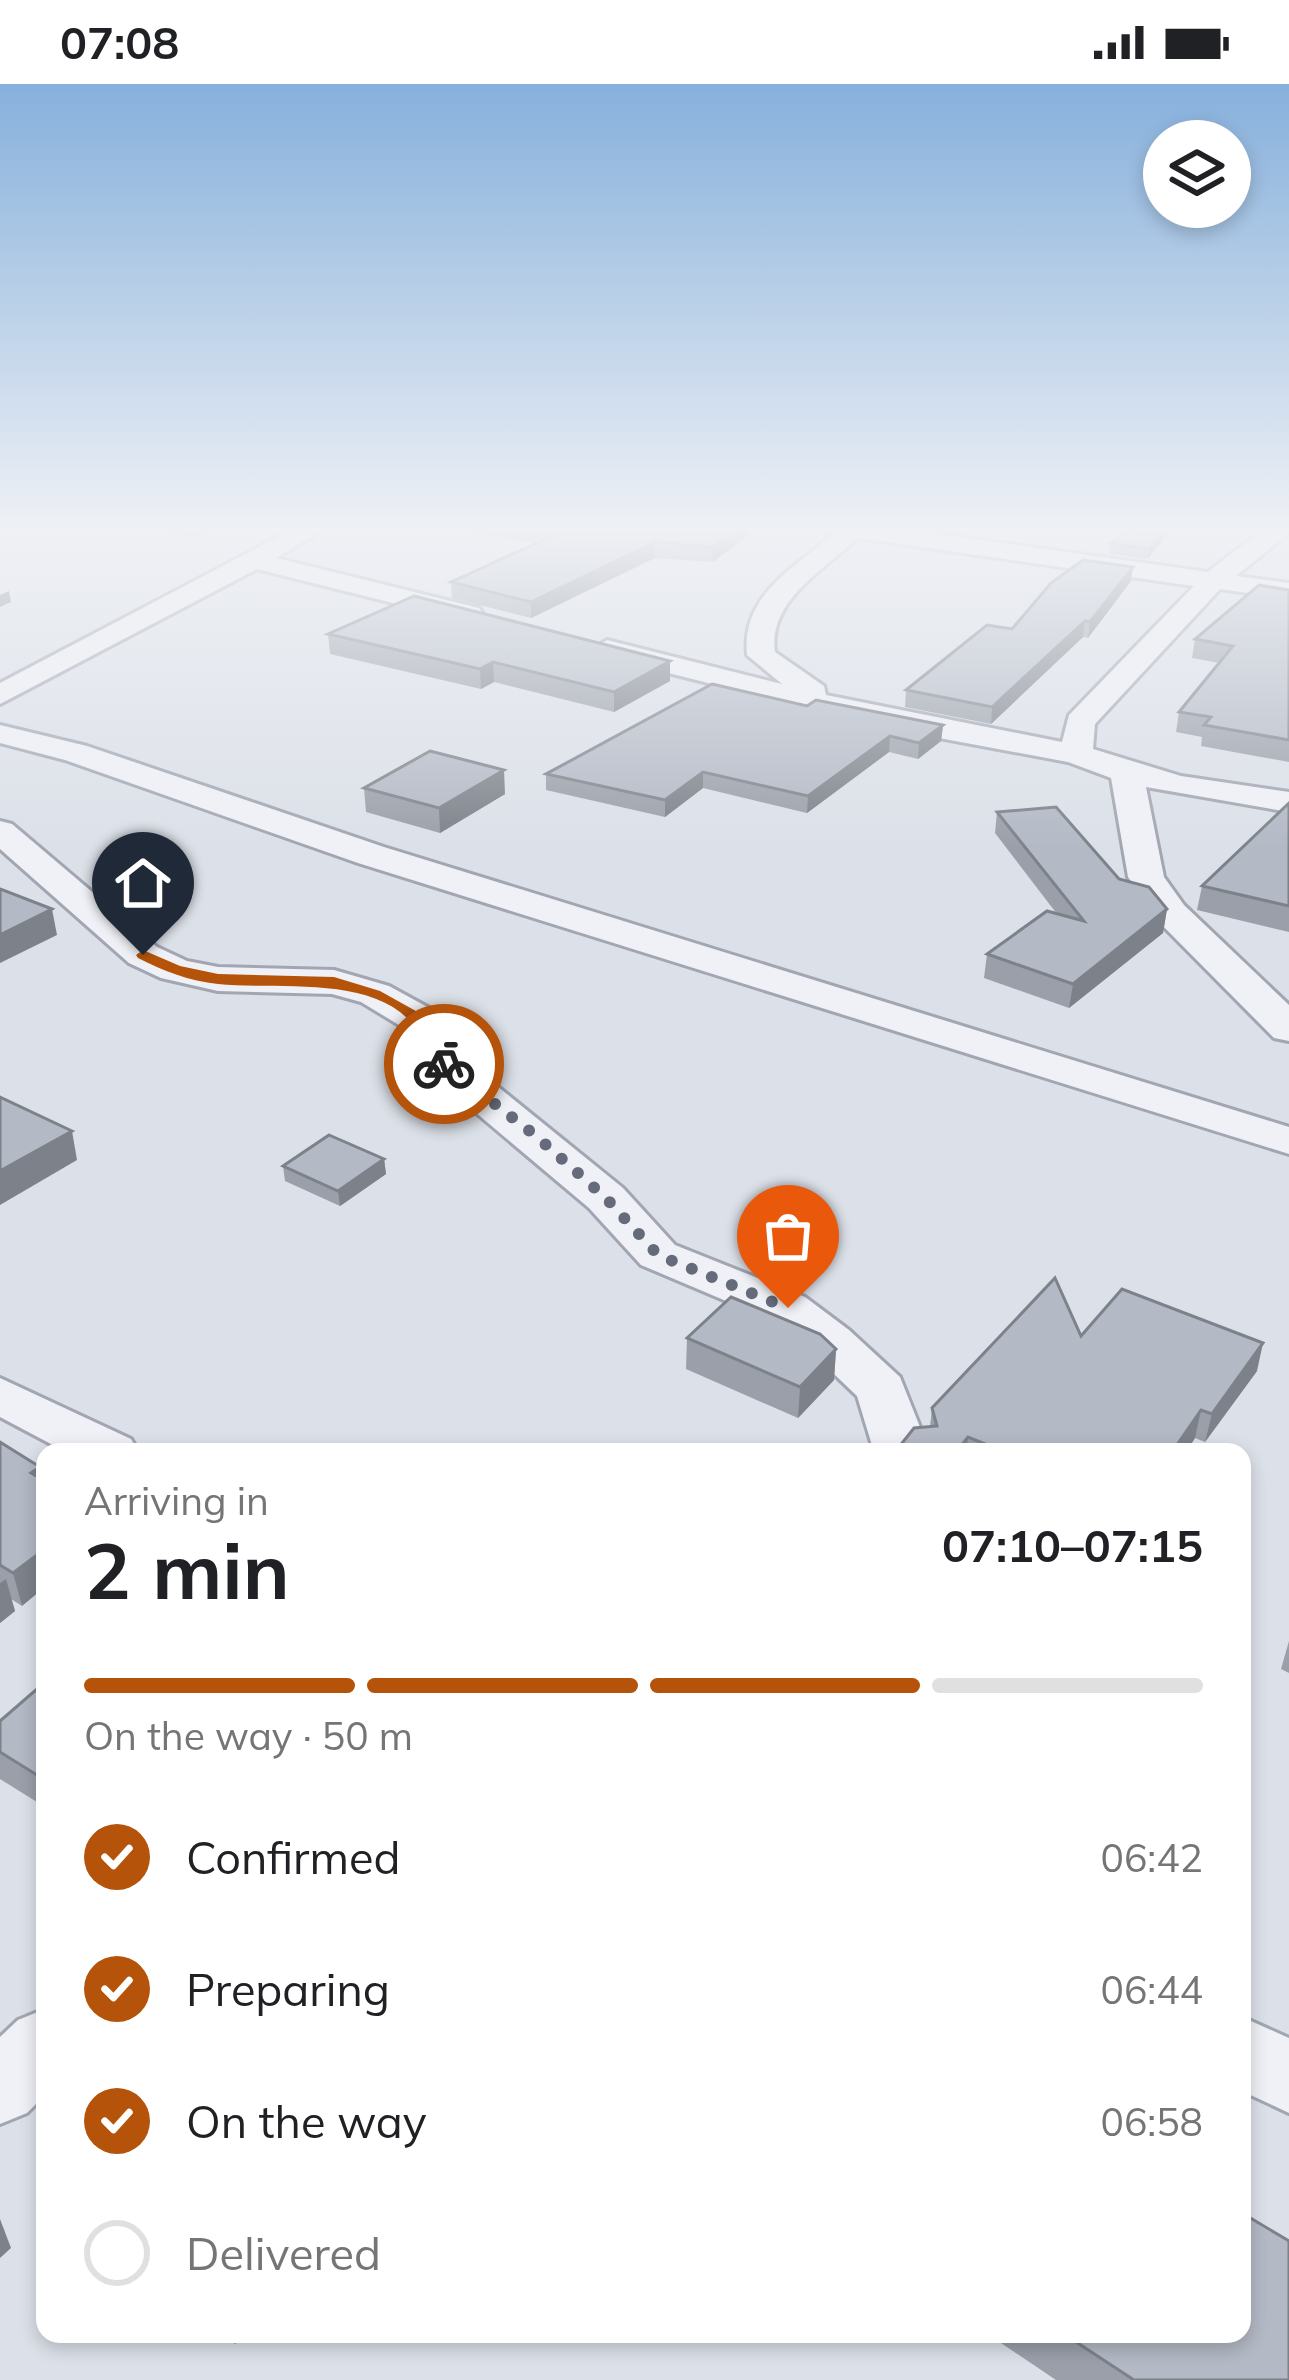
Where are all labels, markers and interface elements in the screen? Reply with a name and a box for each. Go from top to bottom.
text: 07:08 [60,14,179,70]
map controls [1143,120,1251,228]
button: layers [1143,120,1251,228]
pin [92,832,194,955]
icon: home [110,850,176,916]
courier [384,1004,504,1124]
icon: bike [411,1031,477,1097]
pin [737,1185,839,1308]
icon: bag [755,1203,821,1269]
text: Arriving in [84,1476,269,1525]
text: 07:10–07:15 [942,1517,1203,1573]
text: 2 min [84,1521,290,1619]
text: On the way · 50 m [84,1711,413,1760]
icon: check [84,1824,150,1890]
text: Confirmed [186,1829,400,1885]
text: 06:42 [1101,1833,1203,1882]
icon: check [84,1956,150,2022]
text: Preparing [186,1961,390,2017]
text: 06:44 [1101,1965,1203,2014]
icon: check [84,2088,150,2154]
text: On the way [186,2093,427,2149]
text: 06:58 [1101,2097,1203,2146]
text: Delivered [186,2225,381,2281]

